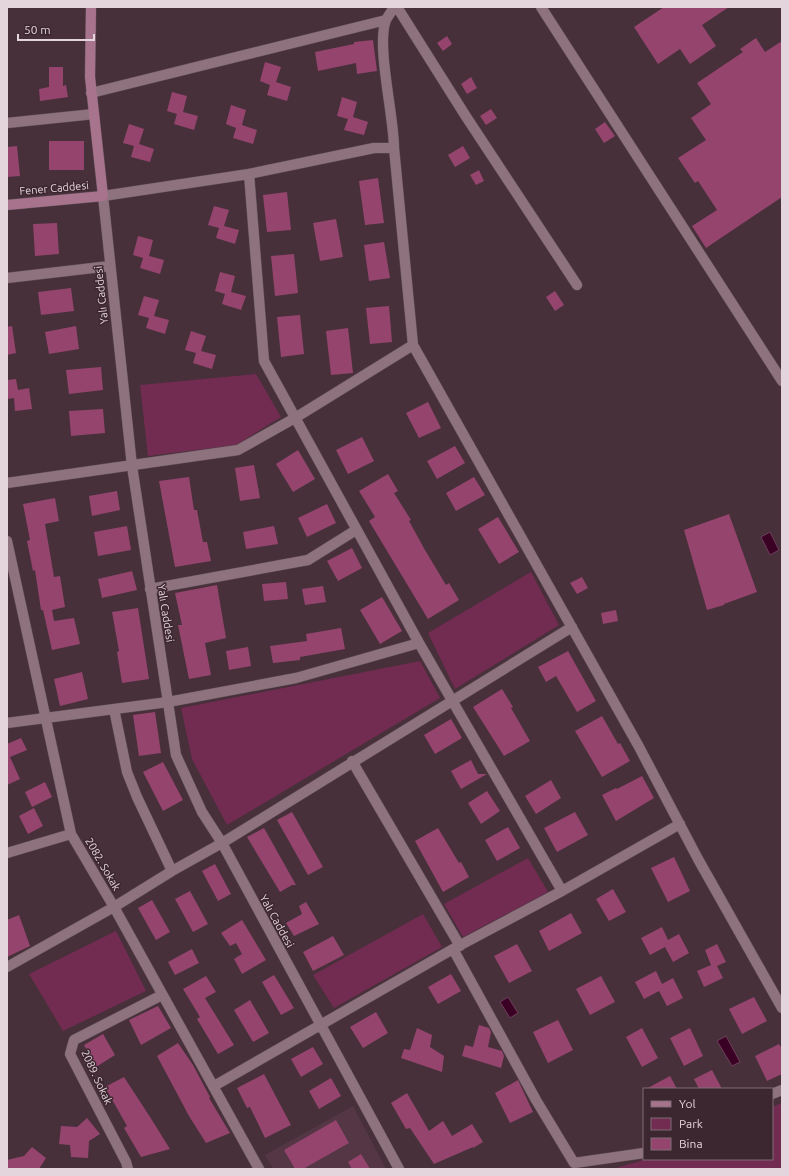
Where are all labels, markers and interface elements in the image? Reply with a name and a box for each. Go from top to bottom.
scale bar [18,16,94,42]
text: 50 m [24,23,51,36]
street label: Fener Caddesi [19,179,89,197]
street label: Yalı Caddesi [92,265,110,325]
street label: Yalı Caddesi [155,583,177,643]
street label: 2082. Sokak [83,835,123,893]
street label: Yalı Caddesi [258,893,296,949]
street label: 2089. Sokak [79,1048,115,1107]
legend [643,1088,773,1160]
text: Yol [679,1097,696,1110]
text: Park [679,1117,703,1130]
text: Bina [679,1137,703,1150]

